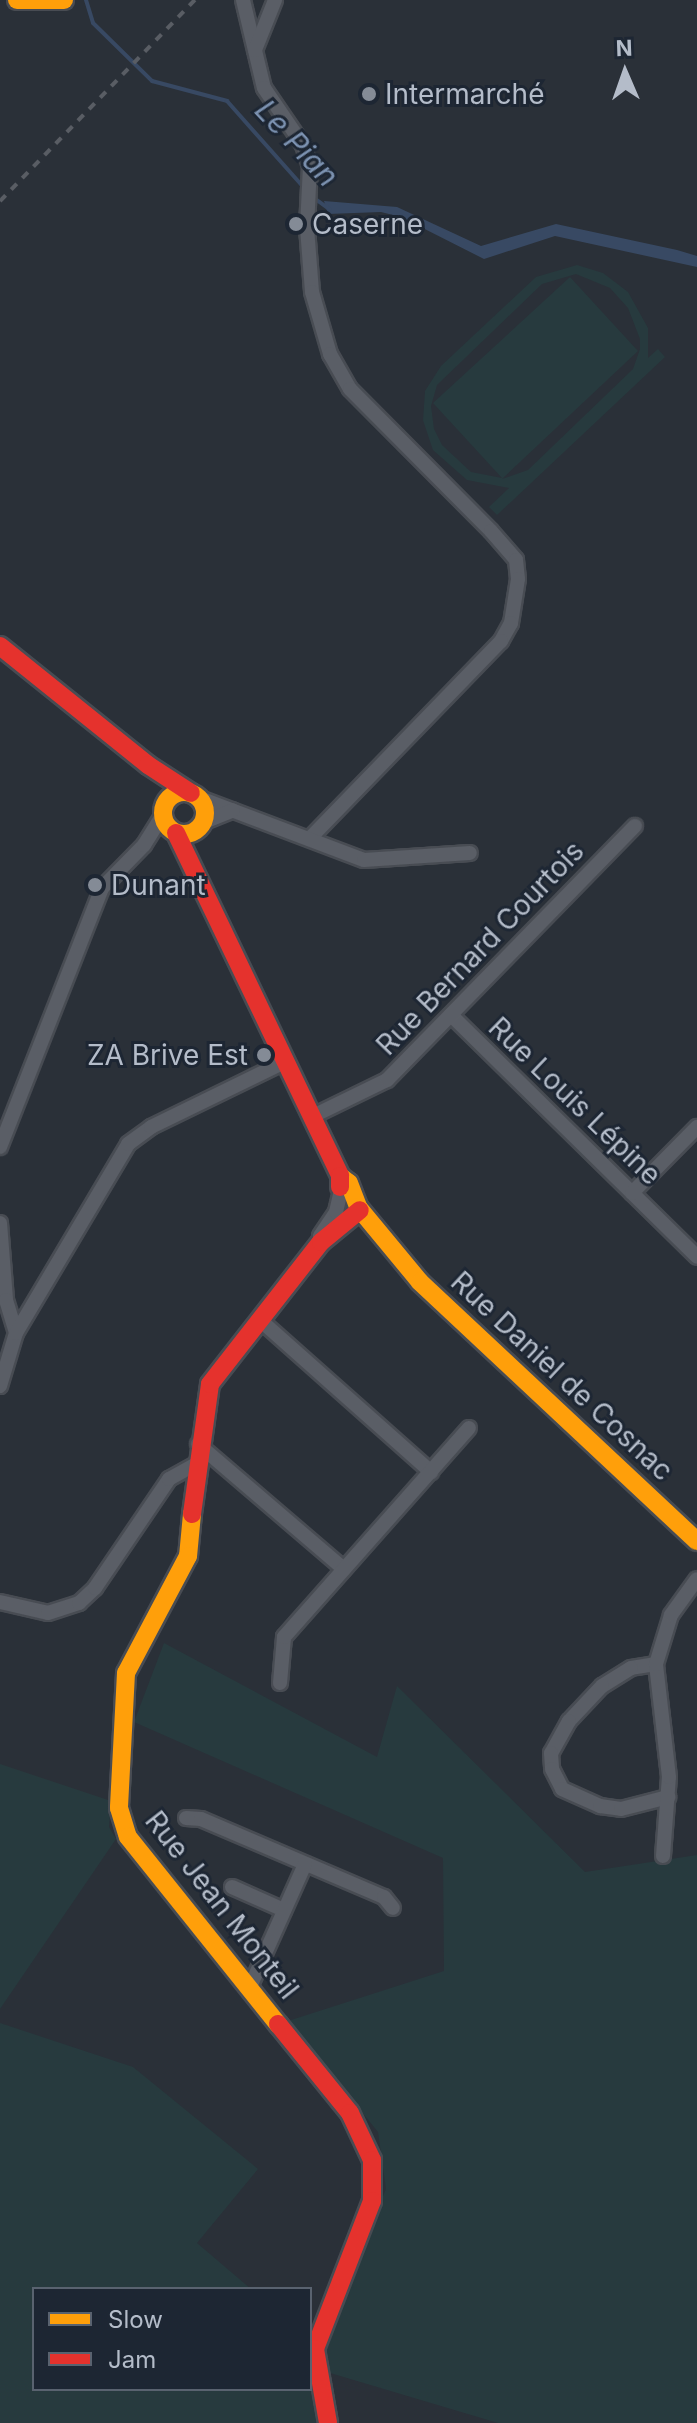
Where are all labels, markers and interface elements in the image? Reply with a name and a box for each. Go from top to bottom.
north arrow [585,32,665,112]
text: N [615,35,633,61]
place label: Intermarché [385,77,544,111]
marker: Intermarché [360,85,378,103]
water label: Le Pian [248,92,346,194]
place label: Caserne [312,207,423,241]
marker: Caserne [287,215,305,233]
street label: Rue Bernard Courtois [369,834,591,1062]
place label: Dunant [111,868,206,902]
marker: Dunant [86,876,104,894]
street label: Rue Louis Lépine [482,1010,668,1192]
place label: ZA Brive Est [87,1038,248,1072]
marker: ZA Brive Est [255,1046,273,1064]
street label: Rue Daniel de Cosnac [444,1265,680,1487]
street label: Rue Jean Monteil [138,1804,306,2006]
legend [32,2287,312,2391]
text: Slow [108,2305,163,2334]
text: Jam [108,2345,156,2374]

